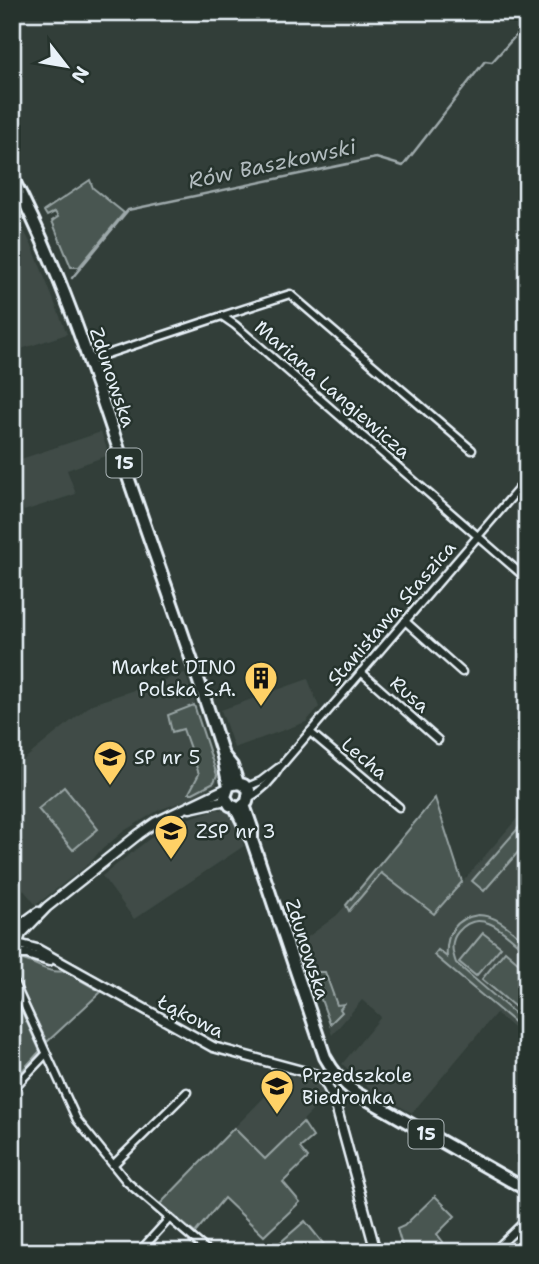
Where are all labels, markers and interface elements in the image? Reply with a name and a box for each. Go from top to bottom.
north arrow [32,32,102,102]
text: N [66,62,95,87]
water label: Rów Baszkowski [186,132,359,195]
street label: Mariana Langiewicza [249,315,416,464]
street label: Zdunowska [84,324,141,430]
road number: 15 [106,448,142,477]
street label: Stanisława Staszica [322,536,461,691]
place label: Market DINO Polska S.A. [112,655,236,702]
building icon: Market DINO Polska S.A. [242,659,280,708]
street label: Rusa [385,670,435,718]
street label: Lecha [336,732,393,785]
school or university icon: SP nr 5 [91,738,129,787]
place label: SP nr 5 [134,745,200,770]
school or university icon: ZSP nr 3 [152,812,190,861]
place label: ZSP nr 3 [196,819,276,844]
street label: Zdunowska [280,896,336,1003]
street label: Łąkowa [152,989,228,1044]
place label: Przedszkole Biedronka [302,1063,412,1110]
school or university icon: Przedszkole Biedronka [258,1067,296,1116]
road number: 15 [408,1120,444,1148]

